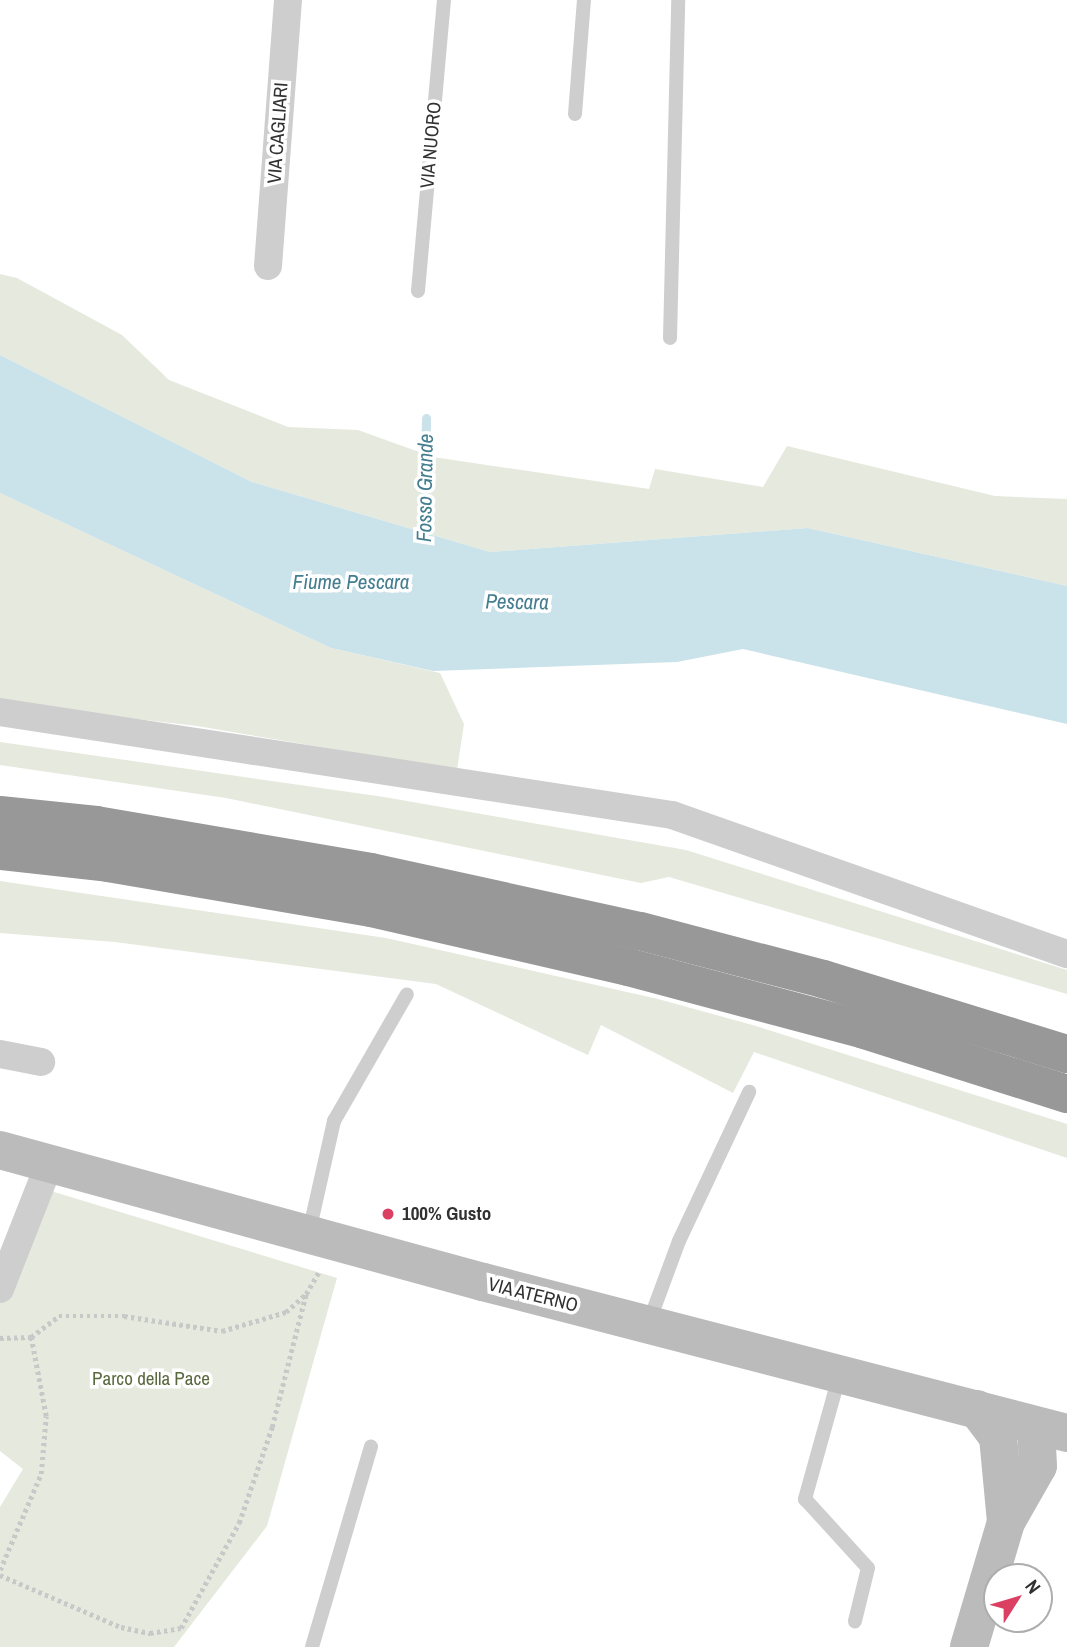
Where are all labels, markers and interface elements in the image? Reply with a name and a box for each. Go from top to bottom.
street label: VIA CAGLIARI [263,81,293,185]
street label: VIA NUORO [416,100,446,190]
water label: Fosso Grande [411,434,439,542]
water label: Fiume Pescara [293,569,409,595]
water label: Pescara [485,589,549,615]
place label: 100% Gusto [402,1203,491,1225]
marker: 100% Gusto [380,1206,396,1222]
street label: VIA ATERNO [485,1273,581,1317]
park label: Parco della Pace [92,1368,210,1390]
north arrow [983,1563,1053,1633]
text: N [1019,1574,1047,1599]

